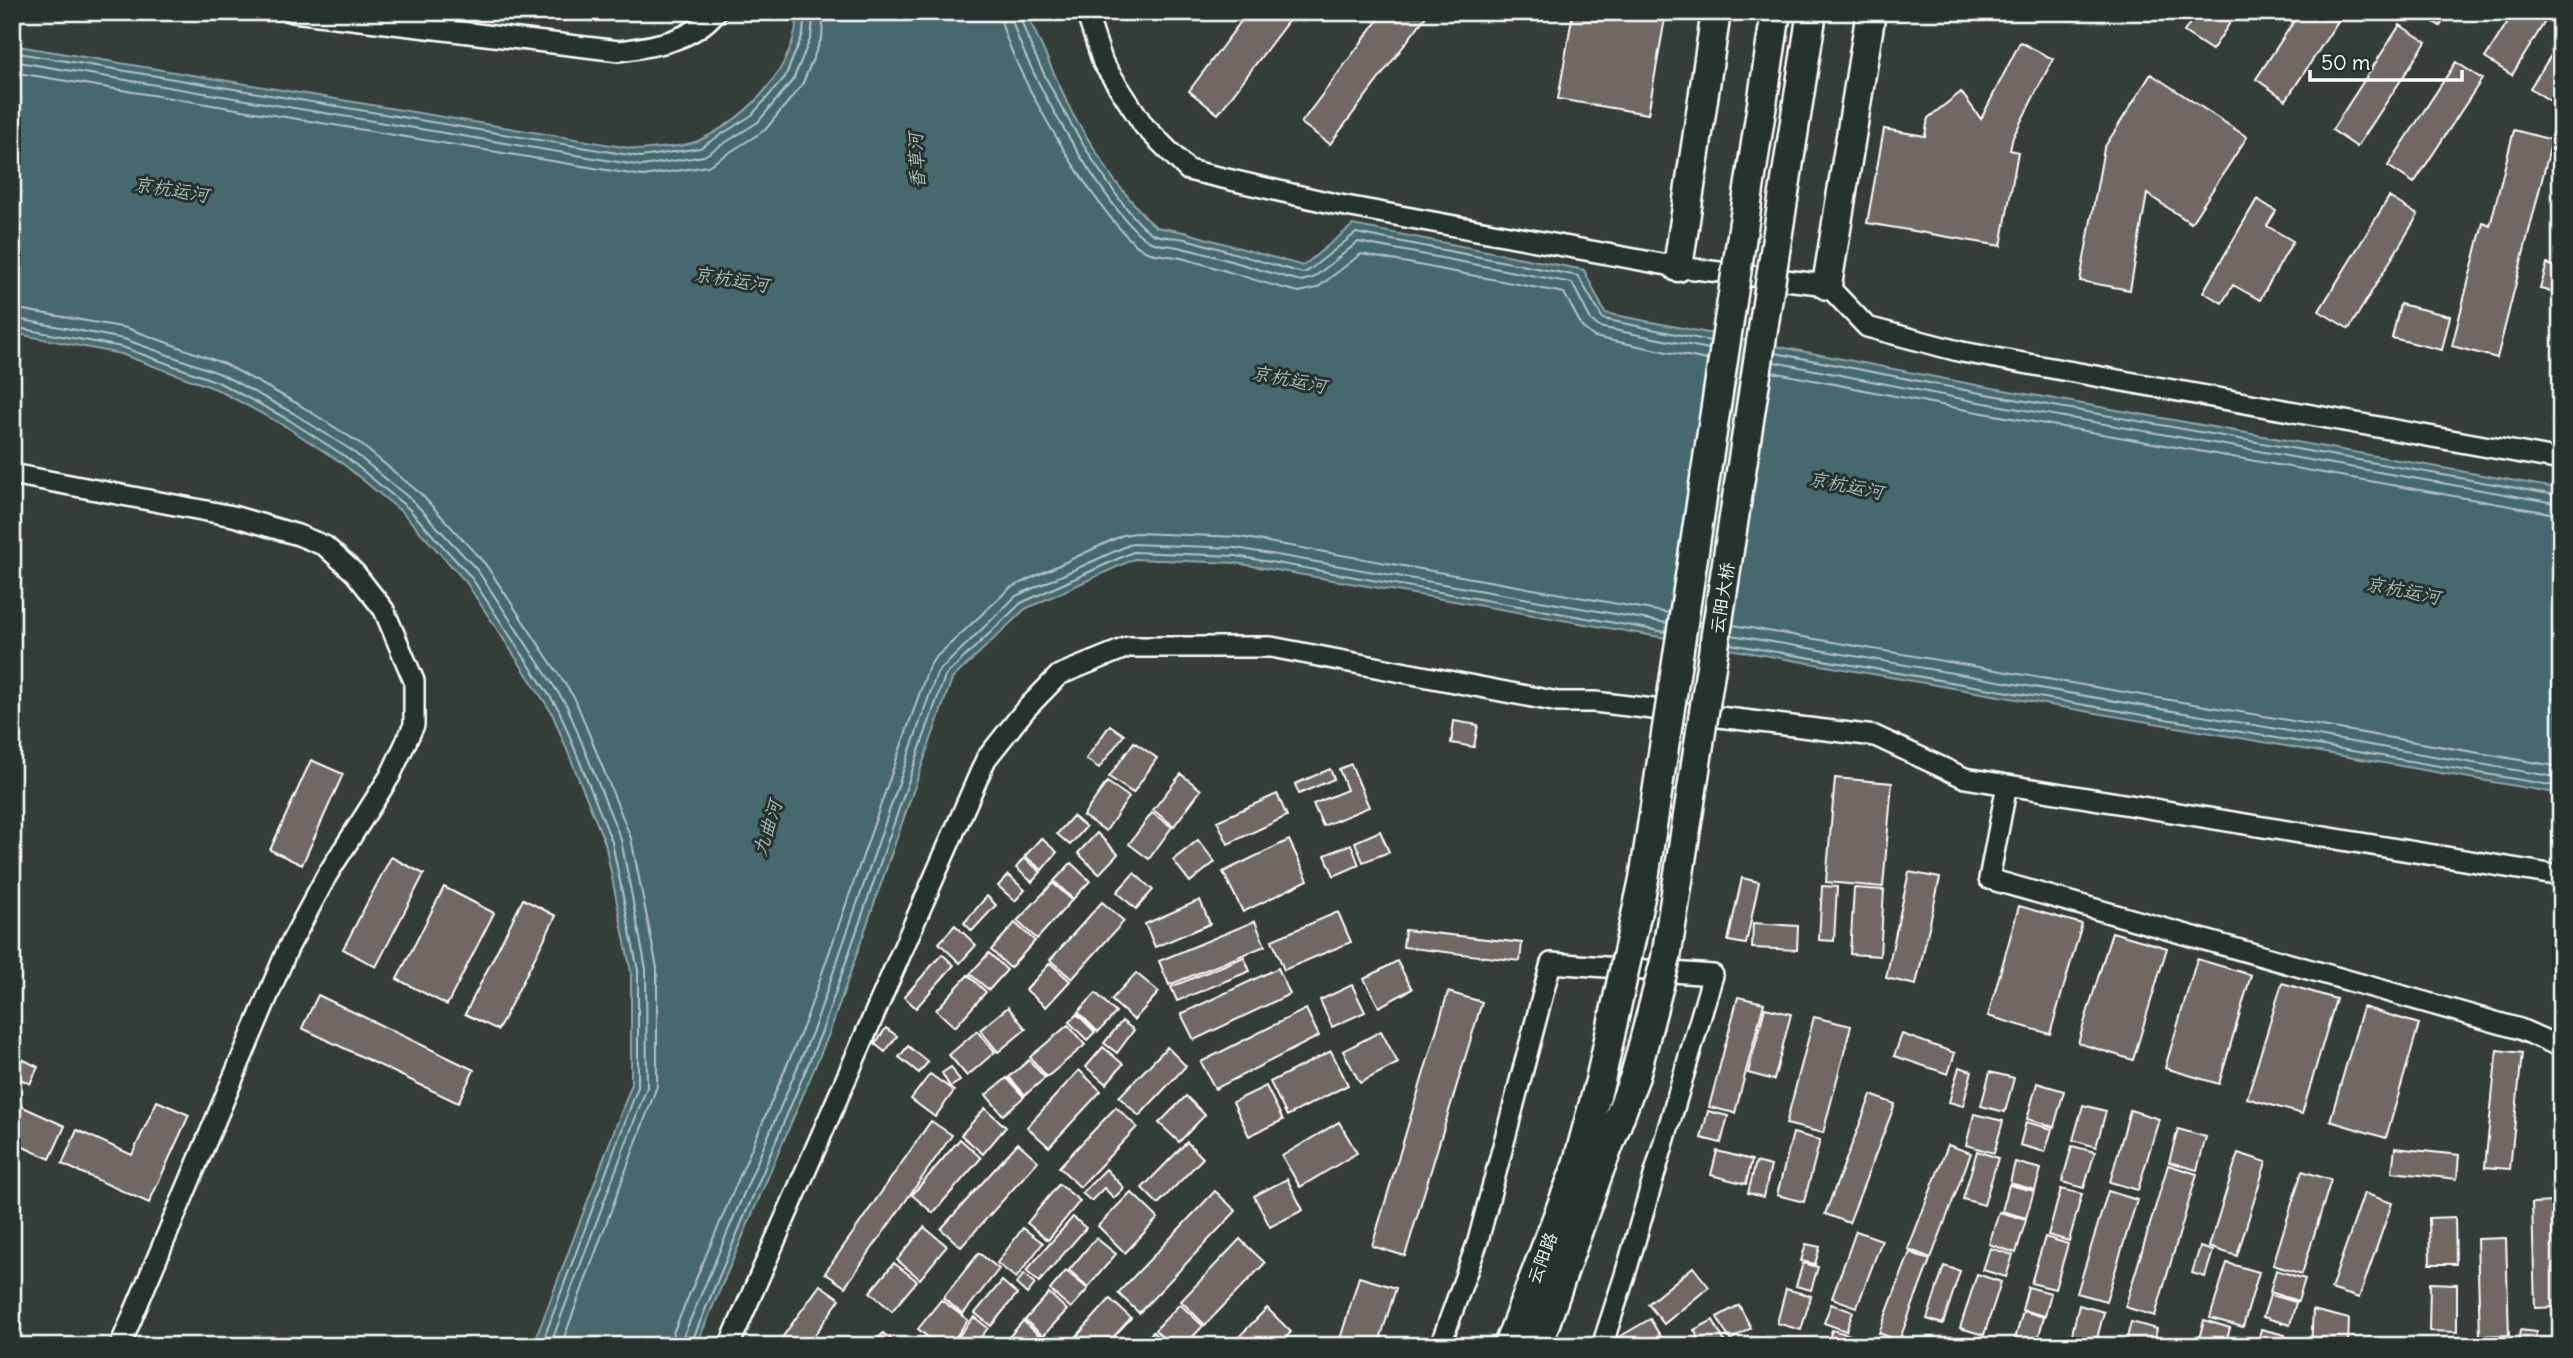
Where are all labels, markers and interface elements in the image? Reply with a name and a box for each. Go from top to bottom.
scale bar [2310,38,2463,82]
text: 50 m [2321,49,2370,76]
water label: 香草河 [902,129,929,190]
water label: 京杭运河 [132,171,213,207]
water label: 京杭运河 [692,261,773,297]
water label: 京杭运河 [1249,360,1332,399]
water label: 京杭运河 [1806,466,1889,505]
street label: 云阳大桥 [1705,561,1739,635]
water label: 京杭运河 [2363,571,2446,610]
water label: 九曲河 [747,794,788,859]
street label: 云阳路 [1522,1229,1562,1287]

